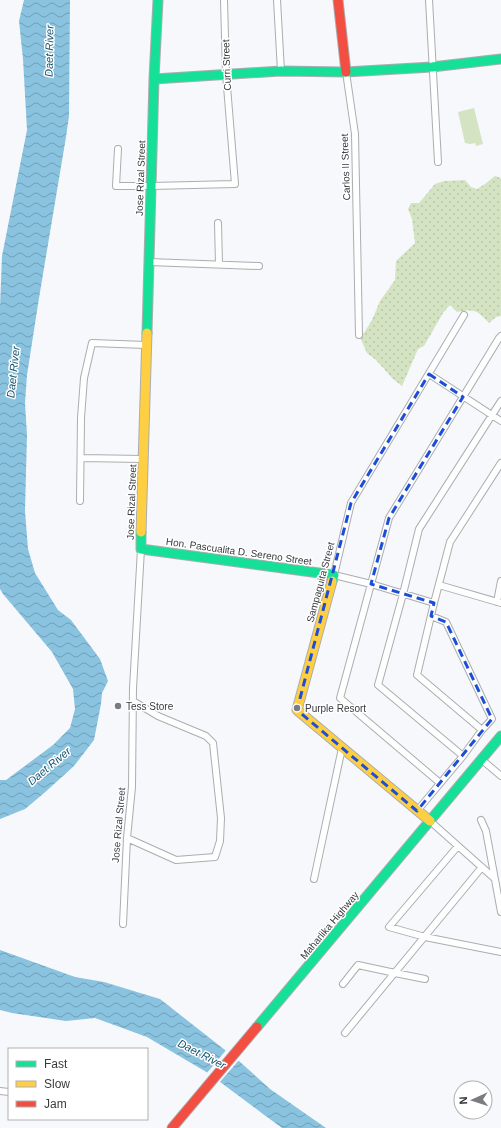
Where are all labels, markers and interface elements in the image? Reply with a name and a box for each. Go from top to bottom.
water label: Daet River [43,24,55,77]
street label: Curri Street [220,39,233,91]
street label: Carlos II Street [339,133,352,201]
street label: Jose Rizal Street [134,140,147,216]
water label: Daet River [4,344,22,398]
street label: Jose Rizal Street [125,464,138,540]
street label: Hon. Pascualita D. Sereno Street [165,536,313,567]
street label: Sampaguita Street [304,540,337,624]
marker: Tess Store [113,701,123,711]
place label: Tess Store [126,701,174,712]
marker: Purple Resort [292,703,302,713]
place label: Purple Resort [305,703,366,714]
water label: Daet River [25,744,74,787]
street label: Jose Rizal Street [110,787,127,863]
street label: Maharlika Highway [298,889,361,961]
water label: Daet River [176,1037,229,1072]
legend [8,1048,148,1120]
text: Fast [44,1057,68,1071]
text: Slow [44,1077,70,1091]
north arrow [453,1080,493,1120]
text: N [457,1096,469,1105]
text: Jam [44,1097,67,1111]

